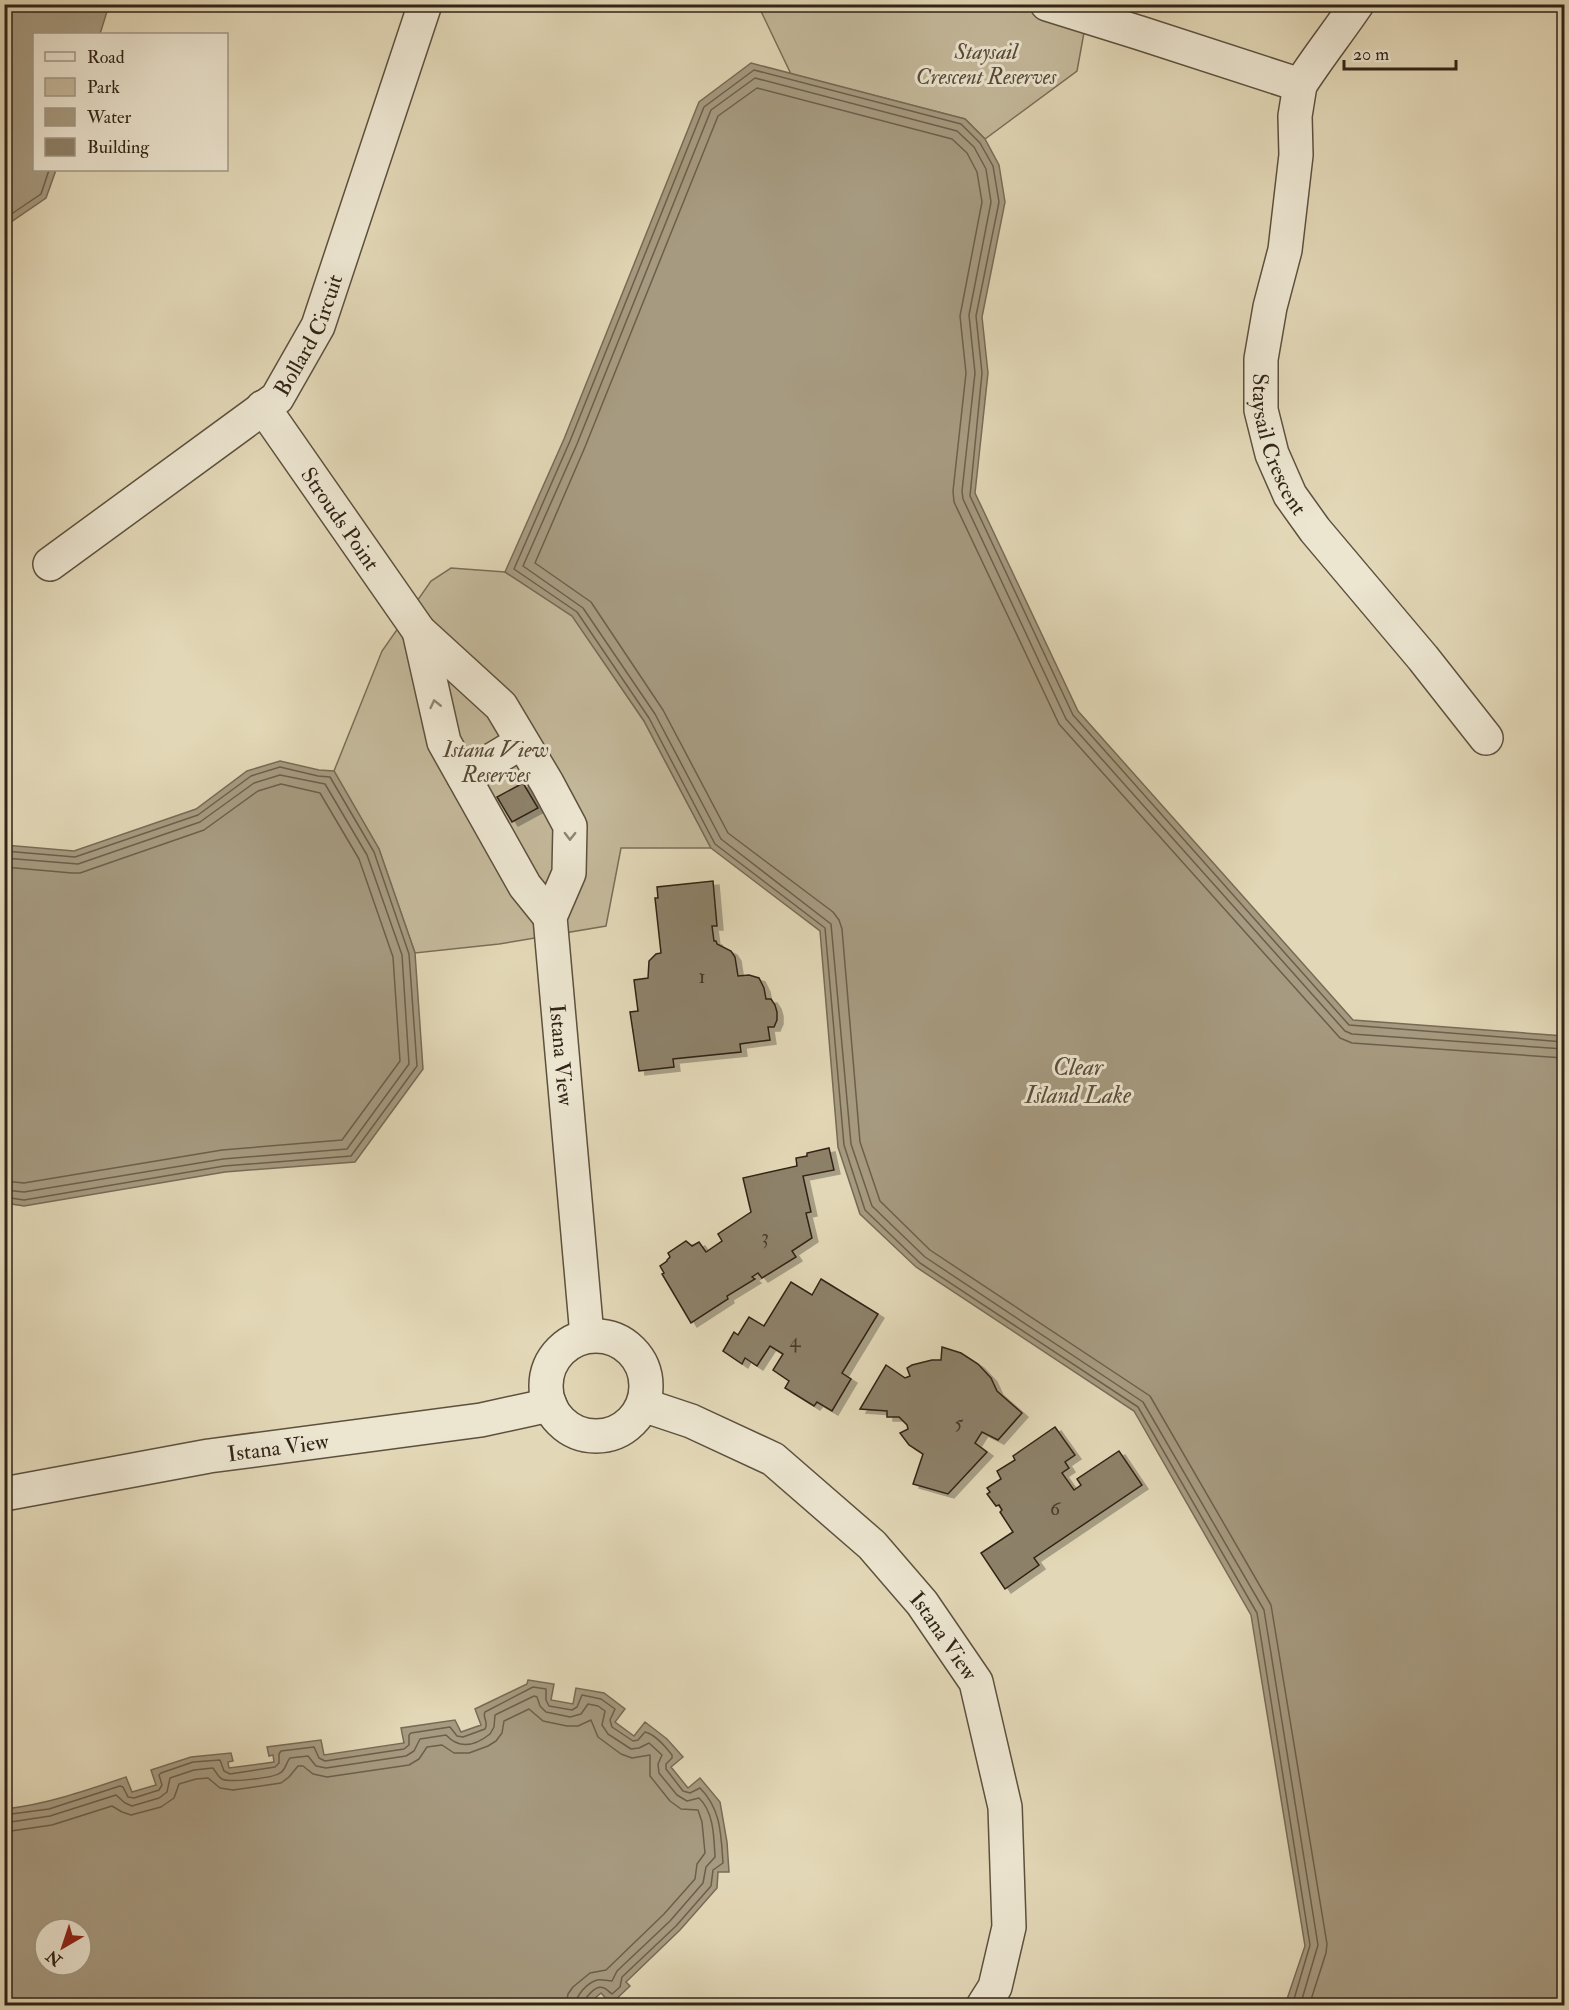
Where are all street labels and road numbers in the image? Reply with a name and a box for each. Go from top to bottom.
street label: Bollard Circuit [268,271,349,401]
street label: Staysail Crescent [1246,373,1313,521]
street label: Strouds Point [294,462,386,576]
street label: Istana View [543,1003,580,1107]
street label: Istana View [226,1427,331,1468]
street label: Istana View [903,1586,984,1686]

